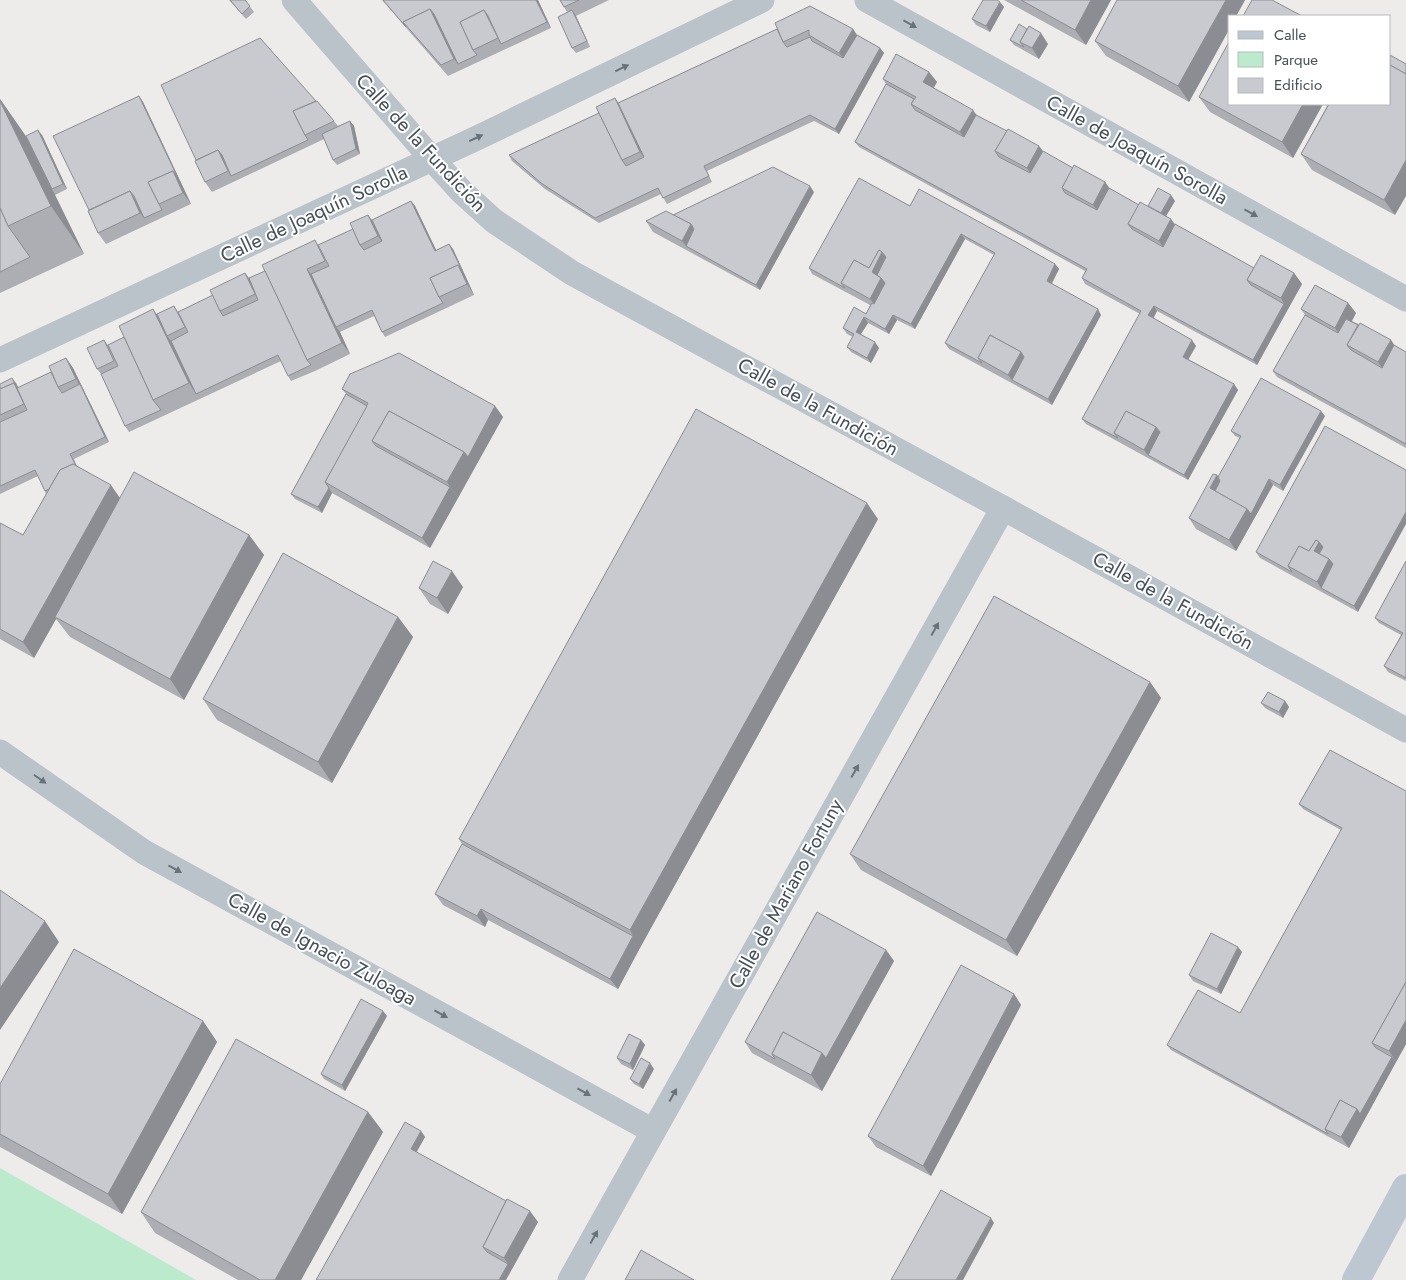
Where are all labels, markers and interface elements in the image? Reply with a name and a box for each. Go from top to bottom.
legend [1228,15,1391,105]
one-way arrow [903,19,917,28]
text: Calle [1274,24,1306,46]
text: Parque [1274,49,1318,71]
one-way arrow [615,64,629,72]
street label: Calle de la Fundición [349,67,493,219]
text: Edificio [1274,74,1322,96]
street label: Calle de Joaquín Sorolla [1041,88,1233,212]
one-way arrow [469,134,483,142]
street label: Calle de Joaquín Sorolla [216,158,412,270]
one-way arrow [1243,209,1258,217]
street label: Calle de la Fundición [732,351,904,463]
street label: Calle de la Fundición [1087,545,1259,657]
one-way arrow [931,622,939,636]
one-way arrow [851,764,860,777]
one-way arrow [33,774,47,784]
street label: Calle de Mariano Fortuny [722,794,850,994]
one-way arrow [168,865,183,873]
street label: Calle de Ignacio Zuloaga [222,885,422,1013]
one-way arrow [434,1010,448,1018]
one-way arrow [577,1087,590,1096]
one-way arrow [669,1088,677,1103]
one-way arrow [589,1231,598,1244]

